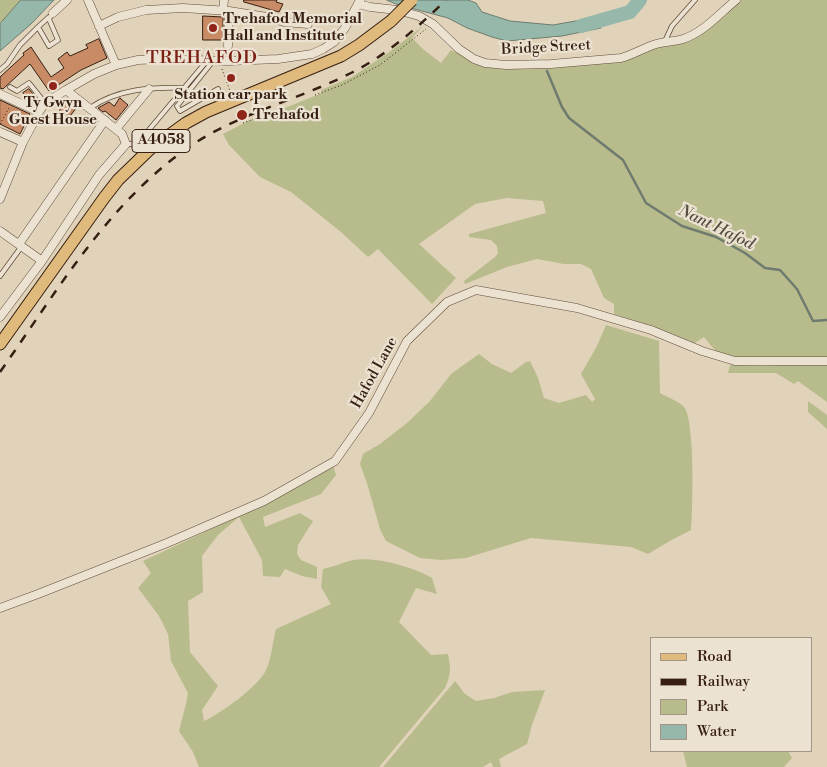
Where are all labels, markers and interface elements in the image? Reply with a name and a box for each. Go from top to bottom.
place label: Trehafod Memorial Hall and Institute [223,10,362,45]
marker: Trehafod Memorial Hall and Institute [207,22,219,34]
street label: Bridge Street [501,37,591,59]
district label: TREHAFOD [145,48,259,70]
marker: Station car park [225,72,237,84]
marker: Ty Gwyn Guest House [47,80,59,92]
place label: Station car park [174,86,288,104]
place label: Ty Gwyn Guest House [9,94,97,129]
place label: Trehafod [253,106,319,124]
marker: Trehafod [235,108,249,122]
road number: A4058 [132,130,190,152]
water label: Nant Hafod [675,201,757,255]
street label: Hafod Lane [348,334,402,412]
legend [650,637,812,752]
text: Road [697,647,732,666]
text: Railway [697,672,750,691]
text: Park [697,697,728,716]
text: Water [697,722,736,741]

